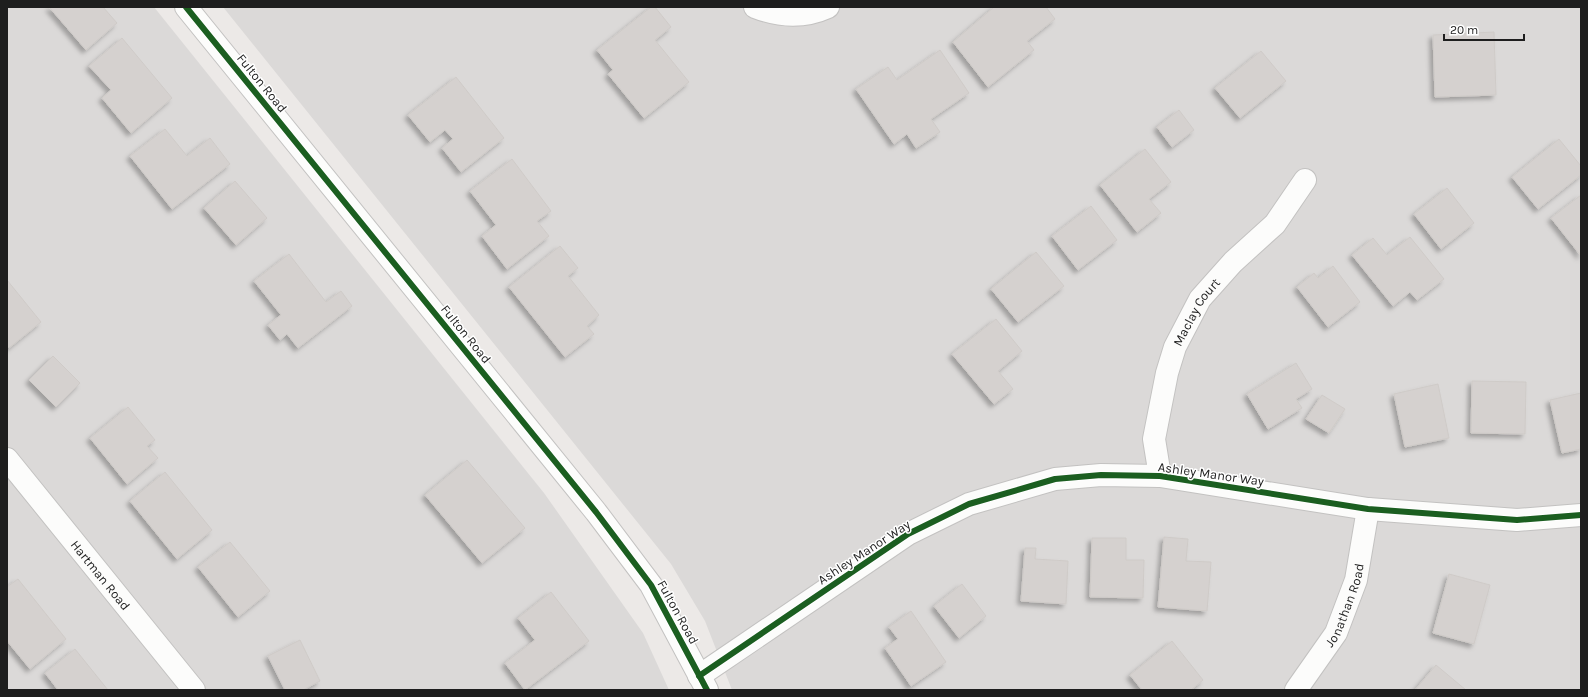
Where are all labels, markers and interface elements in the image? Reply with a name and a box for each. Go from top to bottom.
scale bar [1444,16,1524,42]
text: 20 m [1450,23,1478,37]
street label: Fulton Road [234,51,290,115]
street label: Maclay Court [1169,275,1223,348]
street label: Fulton Road [438,302,494,366]
street label: Ashley Manor Way [1157,459,1265,489]
street label: Ashley Manor Way [815,517,913,587]
street label: Hartman Road [68,537,134,613]
street label: Jonathan Road [1321,562,1366,649]
street label: Fulton Road [654,577,702,647]

